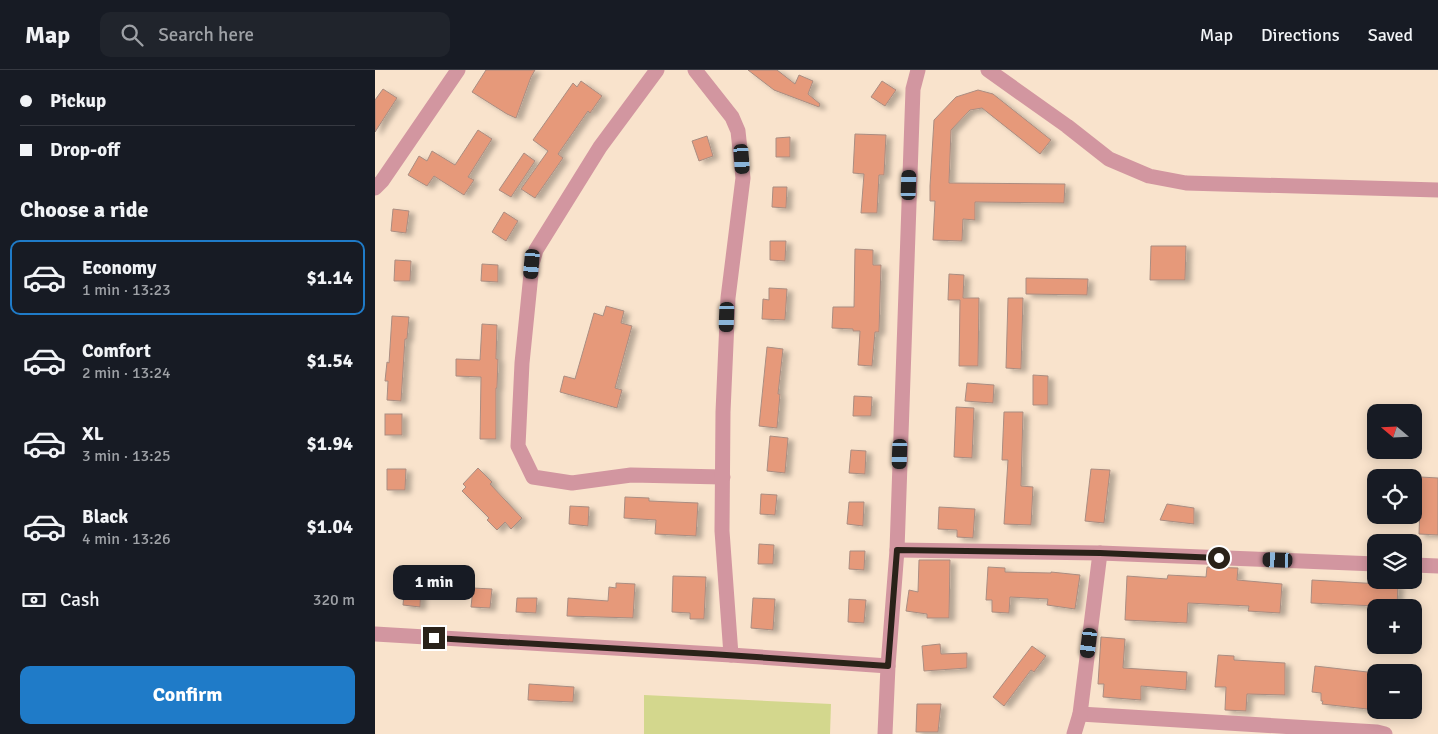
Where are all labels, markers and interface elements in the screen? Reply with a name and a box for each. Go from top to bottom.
search box [100,12,450,57]
text: Map [25,20,70,50]
icon: search [118,21,146,49]
text: Search here [158,23,254,47]
text: Map [1200,24,1233,46]
text: Directions [1261,24,1340,46]
text: Saved [1368,24,1413,46]
text: Pickup [50,89,106,113]
text: Drop-off [50,138,120,162]
car [733,144,750,174]
car [900,170,917,200]
text: Choose a ride [20,196,148,223]
car [523,248,540,280]
icon: car [22,255,67,300]
text: Economy [82,256,156,280]
text: $1.14 [307,266,353,290]
text: 1 min · 13:23 [82,280,171,300]
car [718,302,735,332]
icon: car [22,338,67,383]
text: Comfort [82,339,151,363]
text: $1.54 [307,349,353,373]
text: 2 min · 13:24 [82,363,171,383]
north arrow [1367,404,1423,459]
map controls [1367,404,1422,719]
icon: car [22,421,67,466]
text: XL [82,422,104,446]
text: $1.94 [307,432,353,456]
car [891,439,908,469]
text: 3 min · 13:25 [82,446,171,466]
button: locate [1367,469,1422,524]
icon: car [22,504,67,549]
text: Black [82,505,128,529]
text: $1.04 [307,515,353,539]
text: 4 min · 13:26 [82,529,171,549]
button: layers [1367,534,1422,589]
route start [1208,547,1230,569]
car [1262,552,1293,568]
callout: 1 min [393,566,475,600]
text: 1 min [415,572,453,592]
icon: cash [20,586,48,614]
text: Cash [60,588,100,612]
text: 320 m [313,590,355,610]
button: + [1367,599,1422,654]
route end [423,627,445,649]
car [1079,627,1098,659]
button: − [1367,664,1422,719]
button: Confirm [20,666,355,724]

